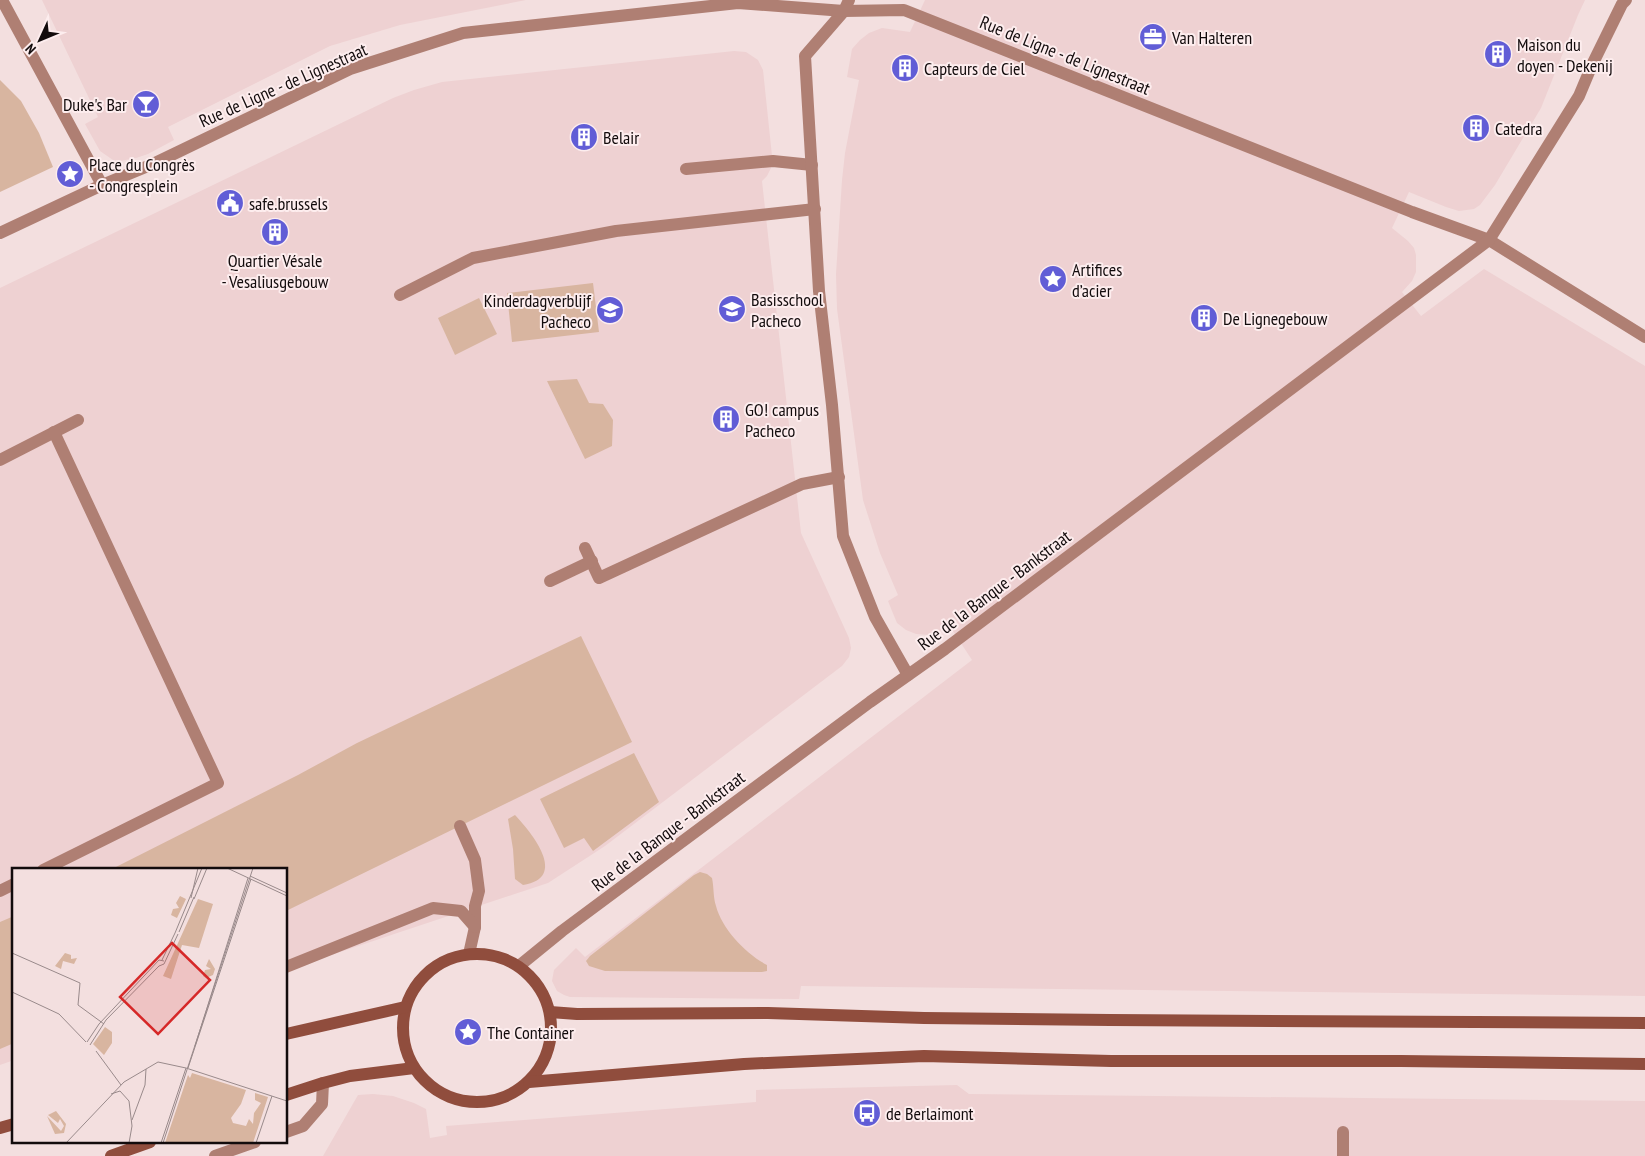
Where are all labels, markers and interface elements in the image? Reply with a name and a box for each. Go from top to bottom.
street label: Rue de Ligne - de Lignestraat [977,10,1154,100]
north arrow [15,15,65,65]
office icon: Van Halteren [1138,22,1168,52]
place label: Van Halteren [1171,26,1252,49]
place label: Maison du doyen - Dekenij [1517,33,1613,77]
street label: Rue de Ligne - de Lignestraat [195,38,371,132]
building icon: Maison du doyen - Dekenij [1483,39,1513,69]
text: N [22,40,40,58]
building icon: Capteurs de Ciel [890,53,920,83]
place label: Capteurs de Ciel [924,57,1026,80]
bar icon: Duke's Bar [131,89,161,119]
place label: Duke's Bar [63,93,127,116]
building icon: Catedra [1461,113,1491,143]
place label: Catedra [1495,117,1542,140]
building icon: Belair [569,122,599,152]
place label: Belair [603,126,639,149]
place label: Place du Congrès - Congresplein [89,153,195,197]
place icon: Place du Congrès - Congresplein [55,159,85,189]
public building icon: safe.brussels [215,188,245,218]
place label: safe.brussels [249,192,328,215]
building icon: Quartier Vésale - Vesaliusgebouw [260,217,290,247]
place label: Quartier Vésale - Vesaliusgebouw [222,249,329,293]
place label: Artifices d’acier [1072,258,1122,302]
place icon: Artifices d’acier [1038,264,1068,294]
place label: Basisschool Pacheco [751,288,824,332]
place label: Kinderdagverblijf Pacheco [484,289,592,333]
school or university icon: Basisschool Pacheco [717,294,747,324]
school or university icon: Kinderdagverblijf Pacheco [595,295,625,325]
building icon: De Lignegebouw [1189,303,1219,333]
place label: De Lignegebouw [1223,307,1328,330]
place label: GO! campus Pacheco [745,398,819,442]
building icon: GO! campus Pacheco [711,404,741,434]
street label: Rue de la Banque - Bankstraat [913,525,1075,655]
street label: Rue de la Banque - Bankstraat [587,766,749,896]
inset map [12,868,288,1144]
place icon: The Container [453,1017,483,1047]
place label: The Container [487,1021,574,1044]
bus stop icon: de Berlaimont [852,1098,882,1128]
place label: de Berlaimont [886,1102,974,1125]

